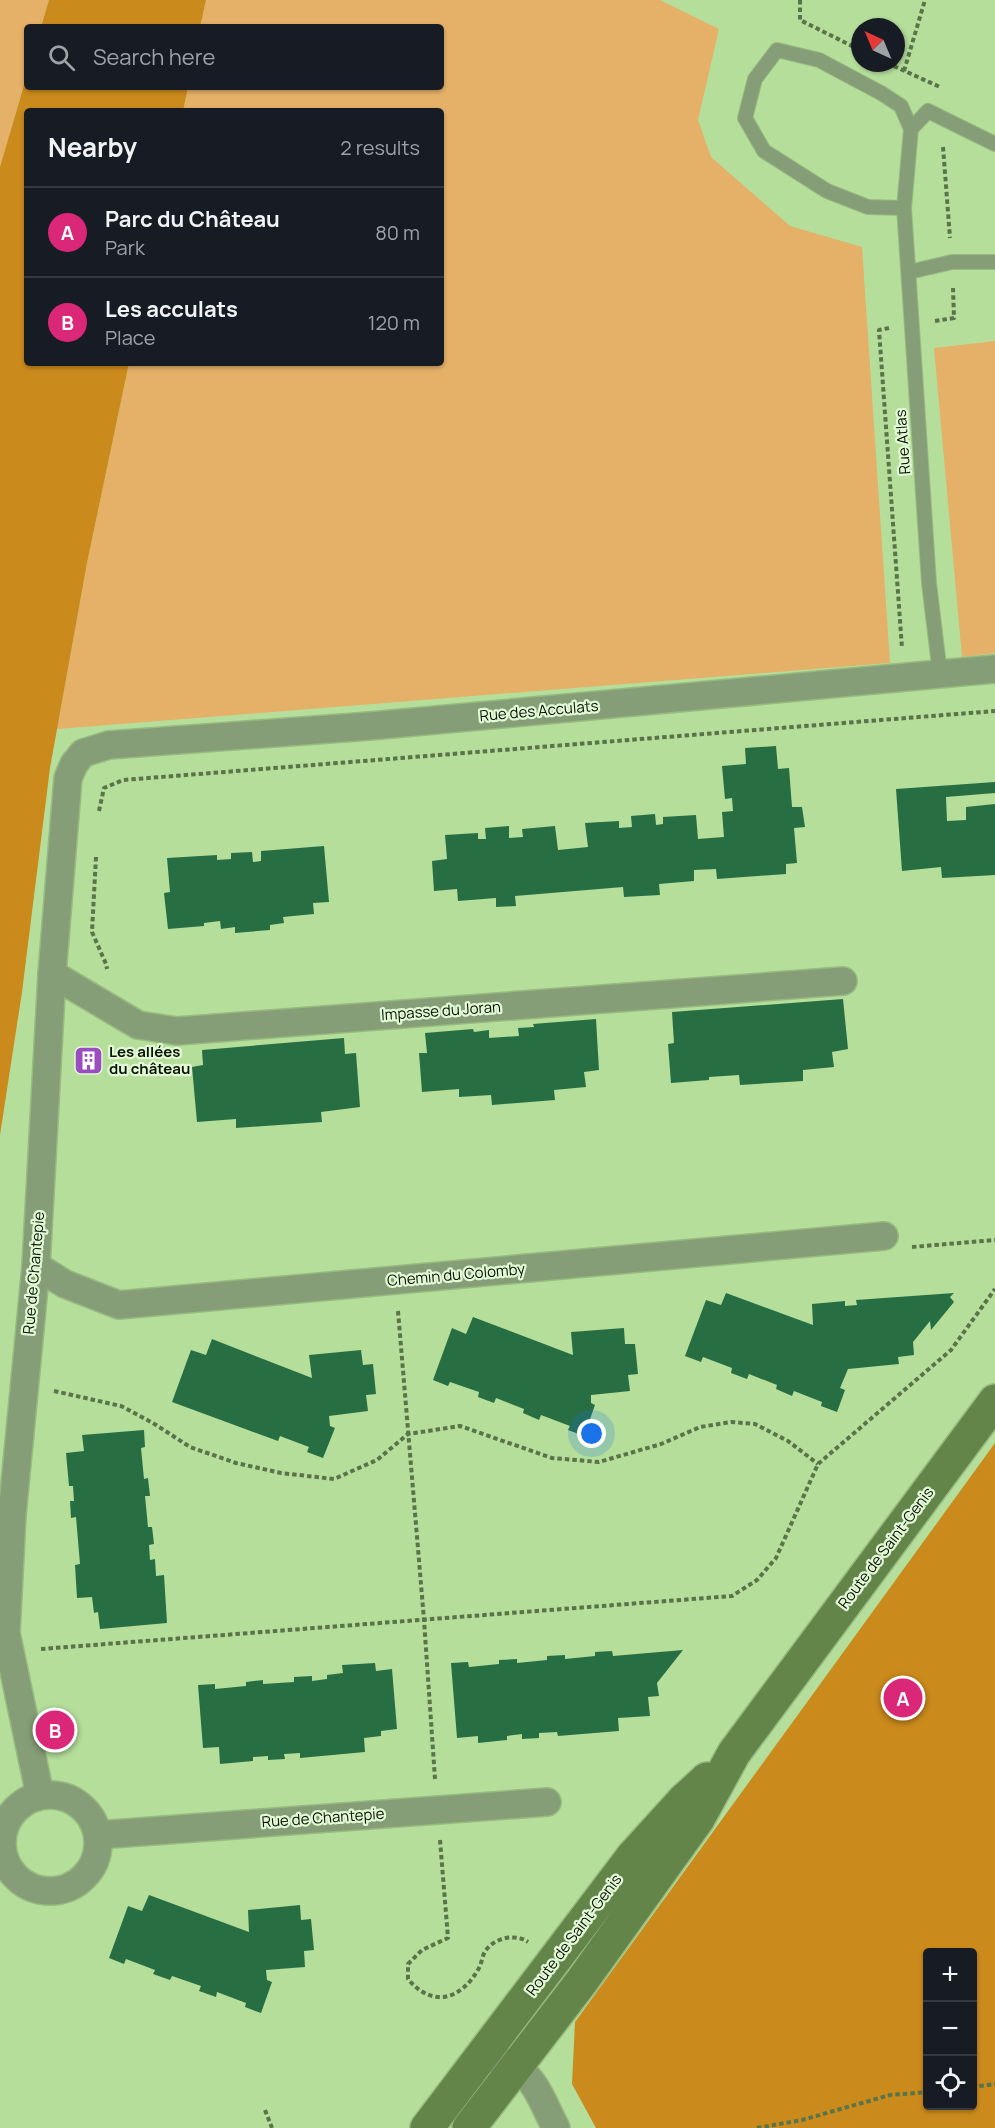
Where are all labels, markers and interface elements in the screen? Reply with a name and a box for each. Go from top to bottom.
north arrow [851,18,905,72]
search box [24,24,444,90]
icon: search [45,41,78,74]
text: Search here [93,42,215,72]
text: Nearby [48,129,137,165]
text: 2 results [340,134,420,161]
text: Parc du Château [105,204,280,234]
text: A [61,219,74,246]
text: 80 m [375,219,420,246]
text: Park [105,234,145,261]
text: Les acculats [105,294,238,324]
text: B [61,309,74,336]
text: 120 m [368,309,420,336]
text: Place [105,324,155,351]
street label: Rue Atlas [890,409,915,475]
street label: Rue des Acculats [479,695,599,726]
street label: Impasse du Joran [380,996,502,1025]
place label: Les allées du château [109,1041,190,1079]
building icon: Les allées du château [72,1045,104,1077]
street label: Rue de Chantepie [18,1211,49,1335]
street label: Chemin du Colomby [386,1258,526,1291]
your location [577,1419,606,1448]
street label: Route de Saint-Genis [833,1483,938,1613]
pin: A [884,1676,922,1720]
pin: B [36,1708,74,1752]
street label: Rue de Chantepie [261,1803,385,1832]
street label: Route de Saint-Genis [521,1870,626,2000]
map controls [923,1948,977,2110]
button: + [923,1948,977,2002]
button: − [923,2002,977,2056]
button: locate [923,2056,977,2110]

